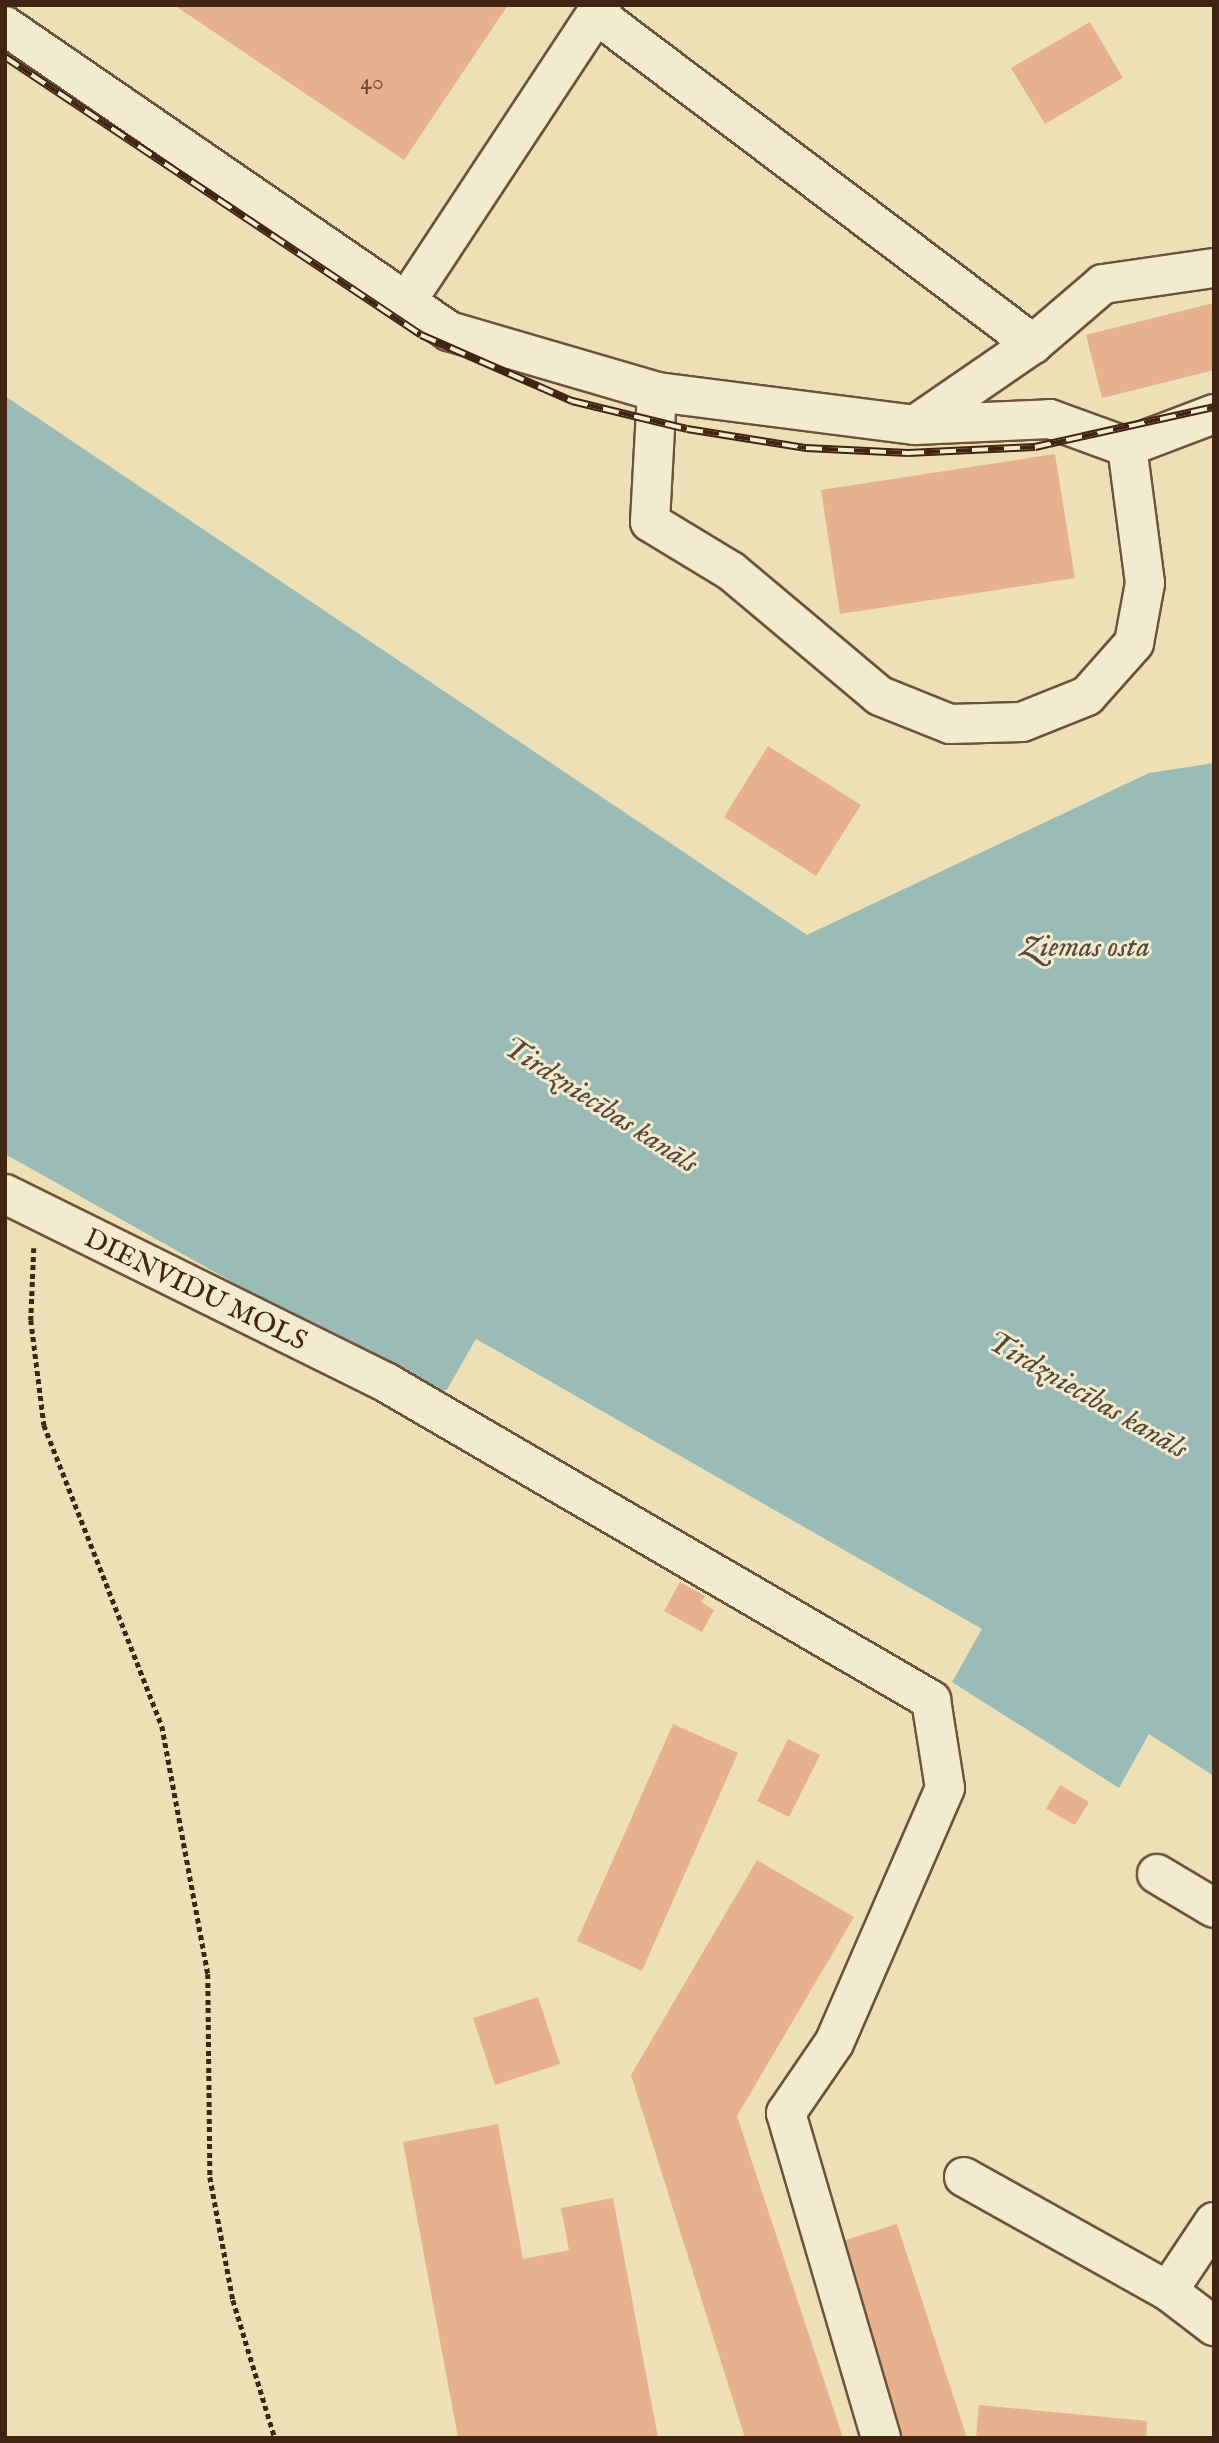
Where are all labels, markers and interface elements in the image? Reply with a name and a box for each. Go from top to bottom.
house number: 40 [360,69,384,97]
water label: Ziemas osta [1020,930,1150,966]
water label: Tirdzniecības kanāls [496,1030,704,1182]
street label: DIENVIDU MOLS [78,1223,312,1359]
water label: Tirdzniecības kanāls [980,1324,1194,1468]

